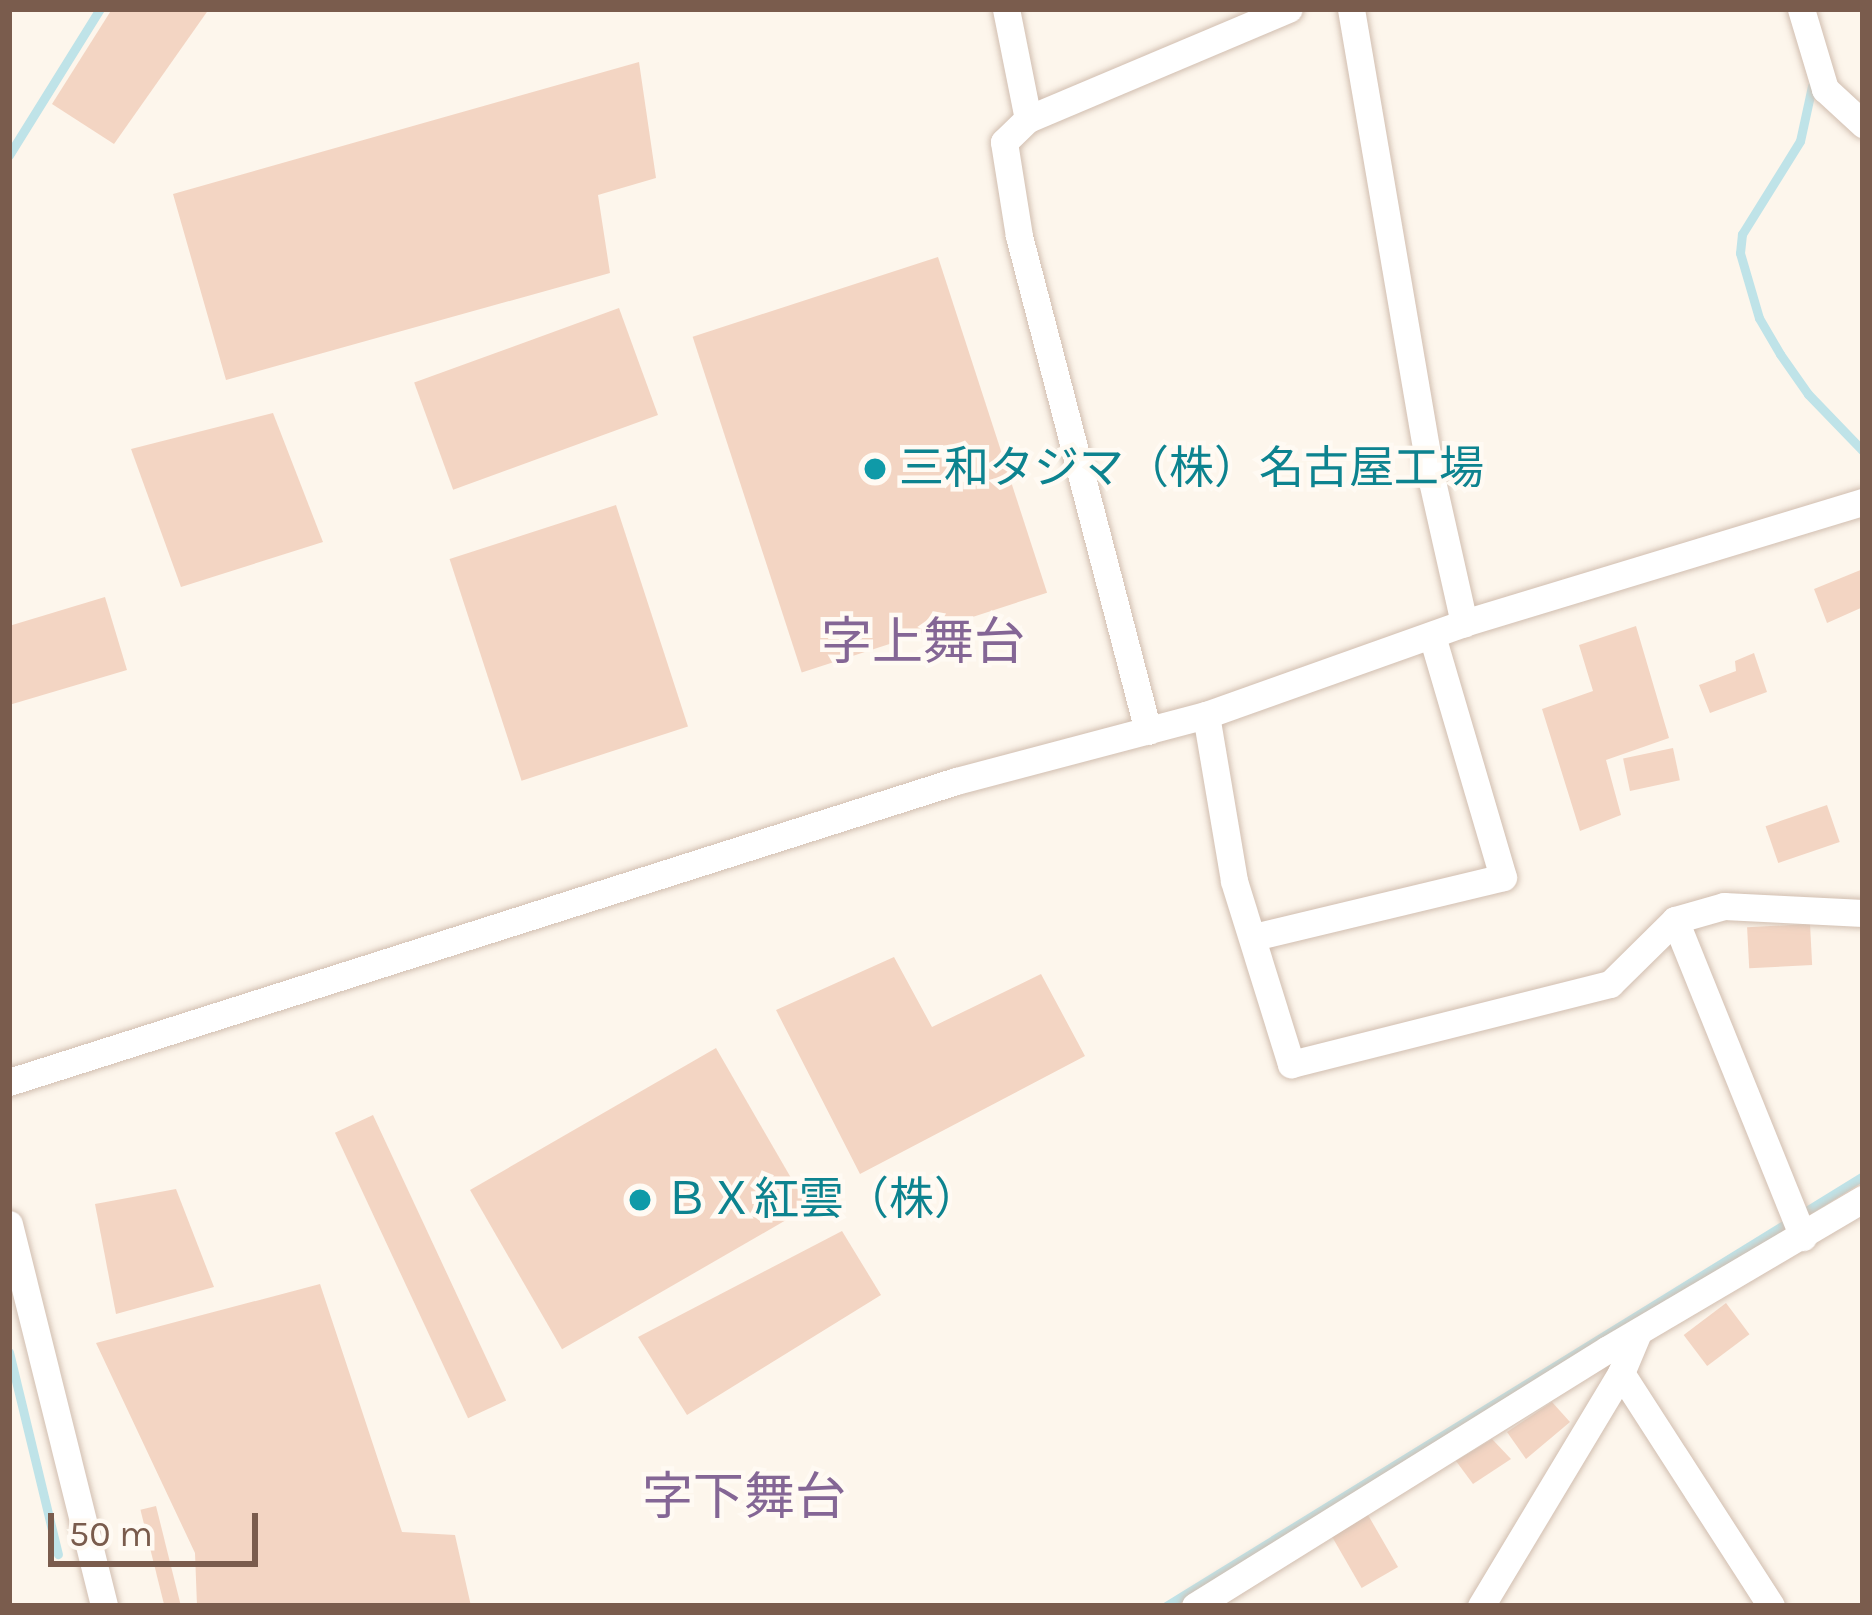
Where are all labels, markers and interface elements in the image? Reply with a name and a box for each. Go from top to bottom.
place label: 三和タジマ（株）名古屋工場 [899,442,1484,496]
marker: 三和タジマ（株）名古屋工場 [862,456,888,482]
district label: 字上舞台 [821,611,1025,673]
place label: ＢＸ紅雲（株） [664,1173,979,1227]
marker: ＢＸ紅雲（株） [627,1187,653,1213]
district label: 字下舞台 [642,1466,846,1528]
scale bar [54,1489,264,1563]
text: 50 m [69,1513,153,1555]

